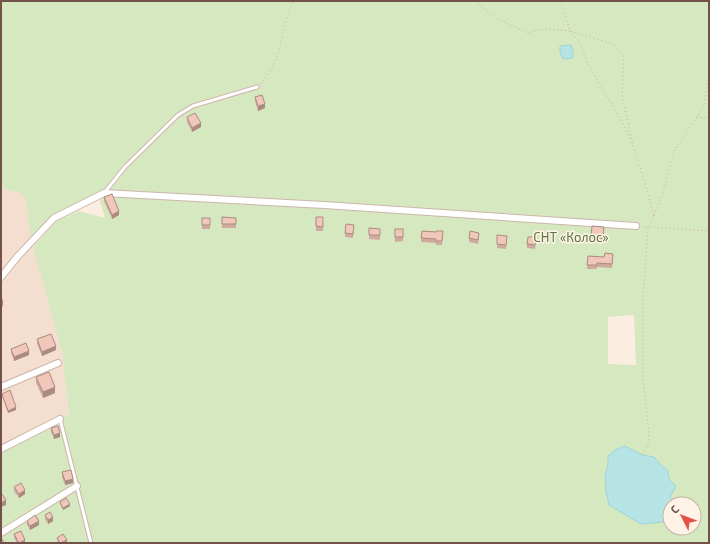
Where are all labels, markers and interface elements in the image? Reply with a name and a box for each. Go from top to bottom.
park label: СНТ «Колос» [533,229,609,245]
north arrow [662,496,702,536]
text: С [667,502,682,516]

